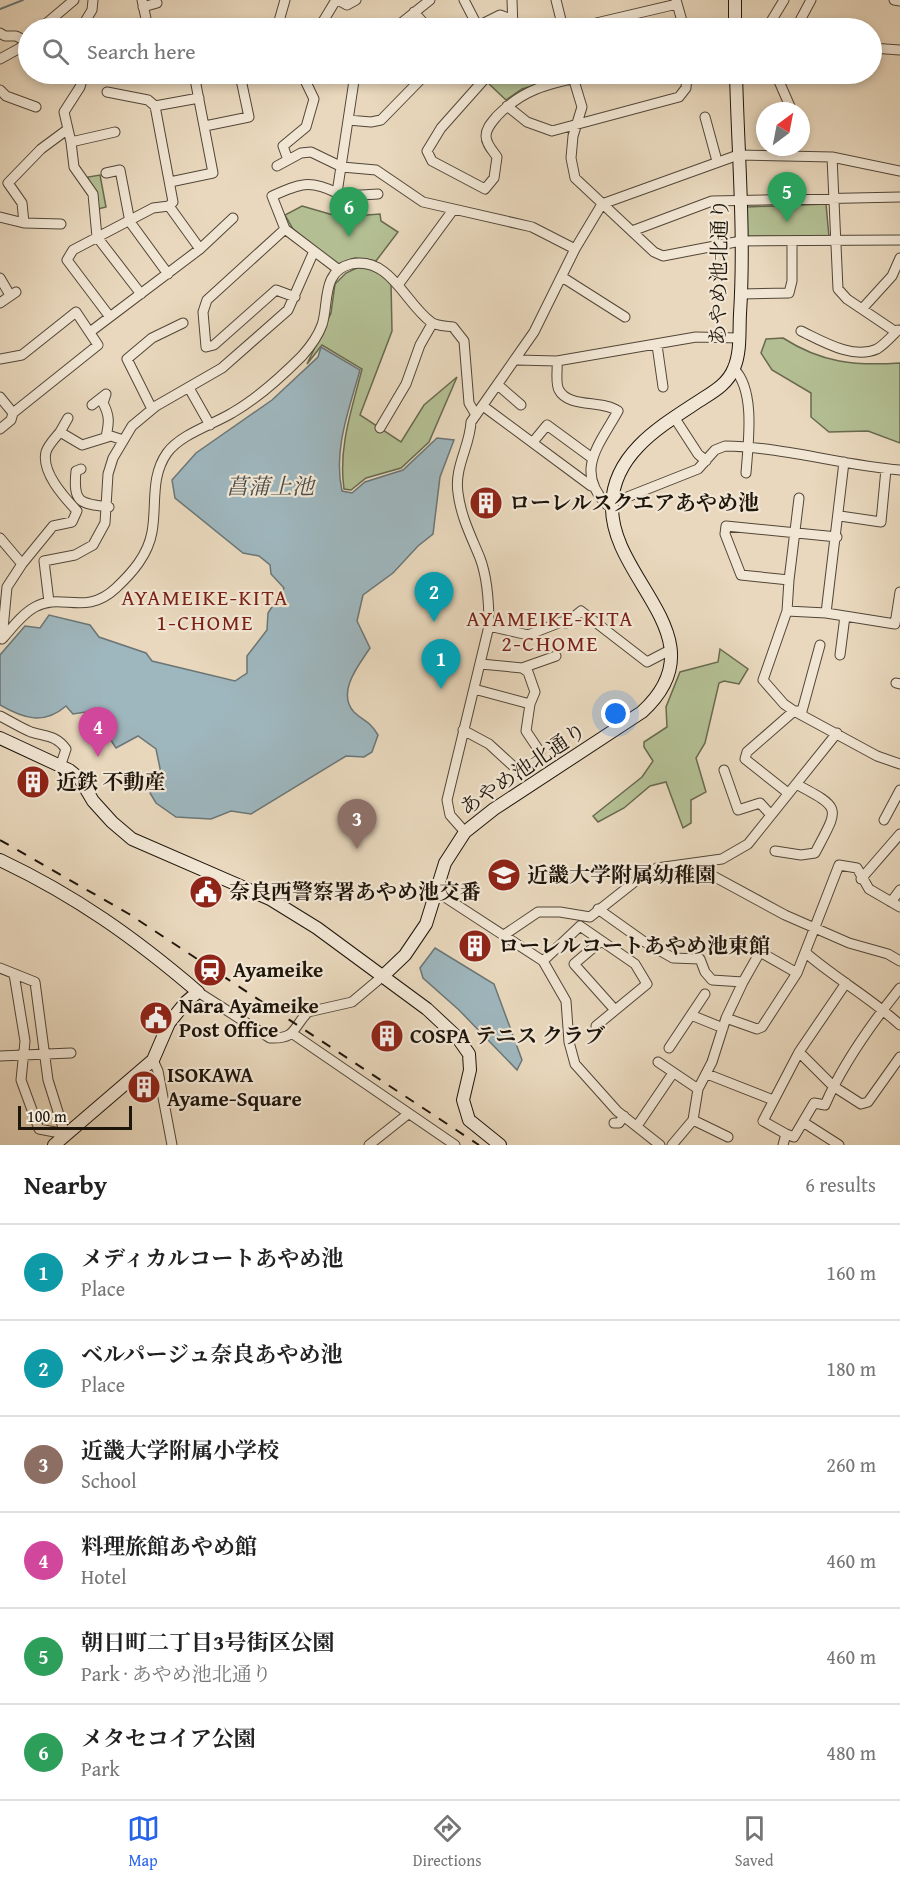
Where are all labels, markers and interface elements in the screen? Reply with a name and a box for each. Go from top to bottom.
search box [18,18,882,84]
icon: search [39,35,72,68]
text: Search here [87,35,196,67]
north arrow [756,102,810,156]
pin: 5 [768,172,806,222]
pin: 6 [330,188,368,237]
street label: あやめ池北通り [702,198,735,346]
water label: 菖蒲上池 [226,470,317,502]
building icon: ローレルスクエアあやめ池 [468,485,504,521]
place label: ローレルスクエアあやめ池 [509,487,759,518]
pin: 2 [414,572,454,622]
district label: AYAMEIKE-KITA 1-CHOME [121,581,289,638]
district label: AYAMEIKE-KITA 2-CHOME [466,602,634,659]
pin: 1 [422,640,460,689]
your location [601,699,630,728]
pin: 4 [78,708,118,757]
street label: あやめ池北通り [453,715,592,823]
building icon: 近鉄 不動産 [15,764,51,800]
place label: 近鉄 不動産 [56,766,166,797]
pin: 3 [338,800,376,849]
school or university icon: 近畿大学附属幼稚園 [486,857,522,893]
place label: 近畿大学附属幼稚園 [527,859,716,890]
public building icon: 奈良西警察署あやめ池交番 [188,874,224,910]
place label: 奈良西警察署あやめ池交番 [229,876,481,907]
building icon: ローレルコートあやめ池東館 [457,928,493,964]
place label: ローレルコートあやめ池東館 [498,930,770,961]
station icon: Ayameike [192,952,228,988]
place label: Ayameike [233,954,323,985]
place label: Nara Ayameike Post Office [179,990,319,1045]
public building icon: Nara Ayameike Post Office [138,1000,174,1036]
building icon: COSPA テニス クラブ [369,1018,405,1054]
place label: COSPA テニス クラブ [410,1020,605,1051]
place label: ISOKAWA Ayame-Square [167,1059,302,1114]
building icon: ISOKAWA Ayame-Square [126,1069,162,1105]
scale bar [18,1103,132,1130]
text: 100 m [27,1104,67,1128]
text: Nearby [24,1165,107,1204]
text: 6 results [805,1170,876,1199]
text: メディカルコートあやめ池 [81,1242,343,1274]
text: 1 [38,1258,49,1287]
text: 160 m [826,1258,876,1287]
text: Place [81,1274,125,1303]
text: ベルパージュ奈良あやめ池 [81,1338,343,1370]
text: 2 [38,1354,49,1383]
text: 180 m [826,1354,876,1383]
text: Place [81,1370,125,1399]
text: 近畿大学附属小学校 [81,1434,279,1466]
text: 3 [38,1450,49,1479]
text: 260 m [826,1450,876,1479]
text: School [81,1466,137,1495]
text: 料理旅館あやめ館 [81,1530,257,1562]
text: 4 [38,1546,49,1575]
text: 460 m [826,1546,876,1575]
text: Hotel [81,1562,127,1591]
text: 朝日町二丁目3号街区公園 [81,1626,334,1658]
text: 5 [38,1642,49,1671]
text: 460 m [826,1642,876,1671]
text: Park · あやめ池北通り [81,1659,272,1688]
text: メタセコイア公園 [81,1722,256,1754]
text: 6 [38,1738,49,1767]
text: 480 m [826,1738,876,1767]
text: Park [81,1754,120,1783]
tab: Map [127,1812,160,1872]
tab: Directions [413,1812,482,1872]
tab: Saved [735,1812,773,1872]

